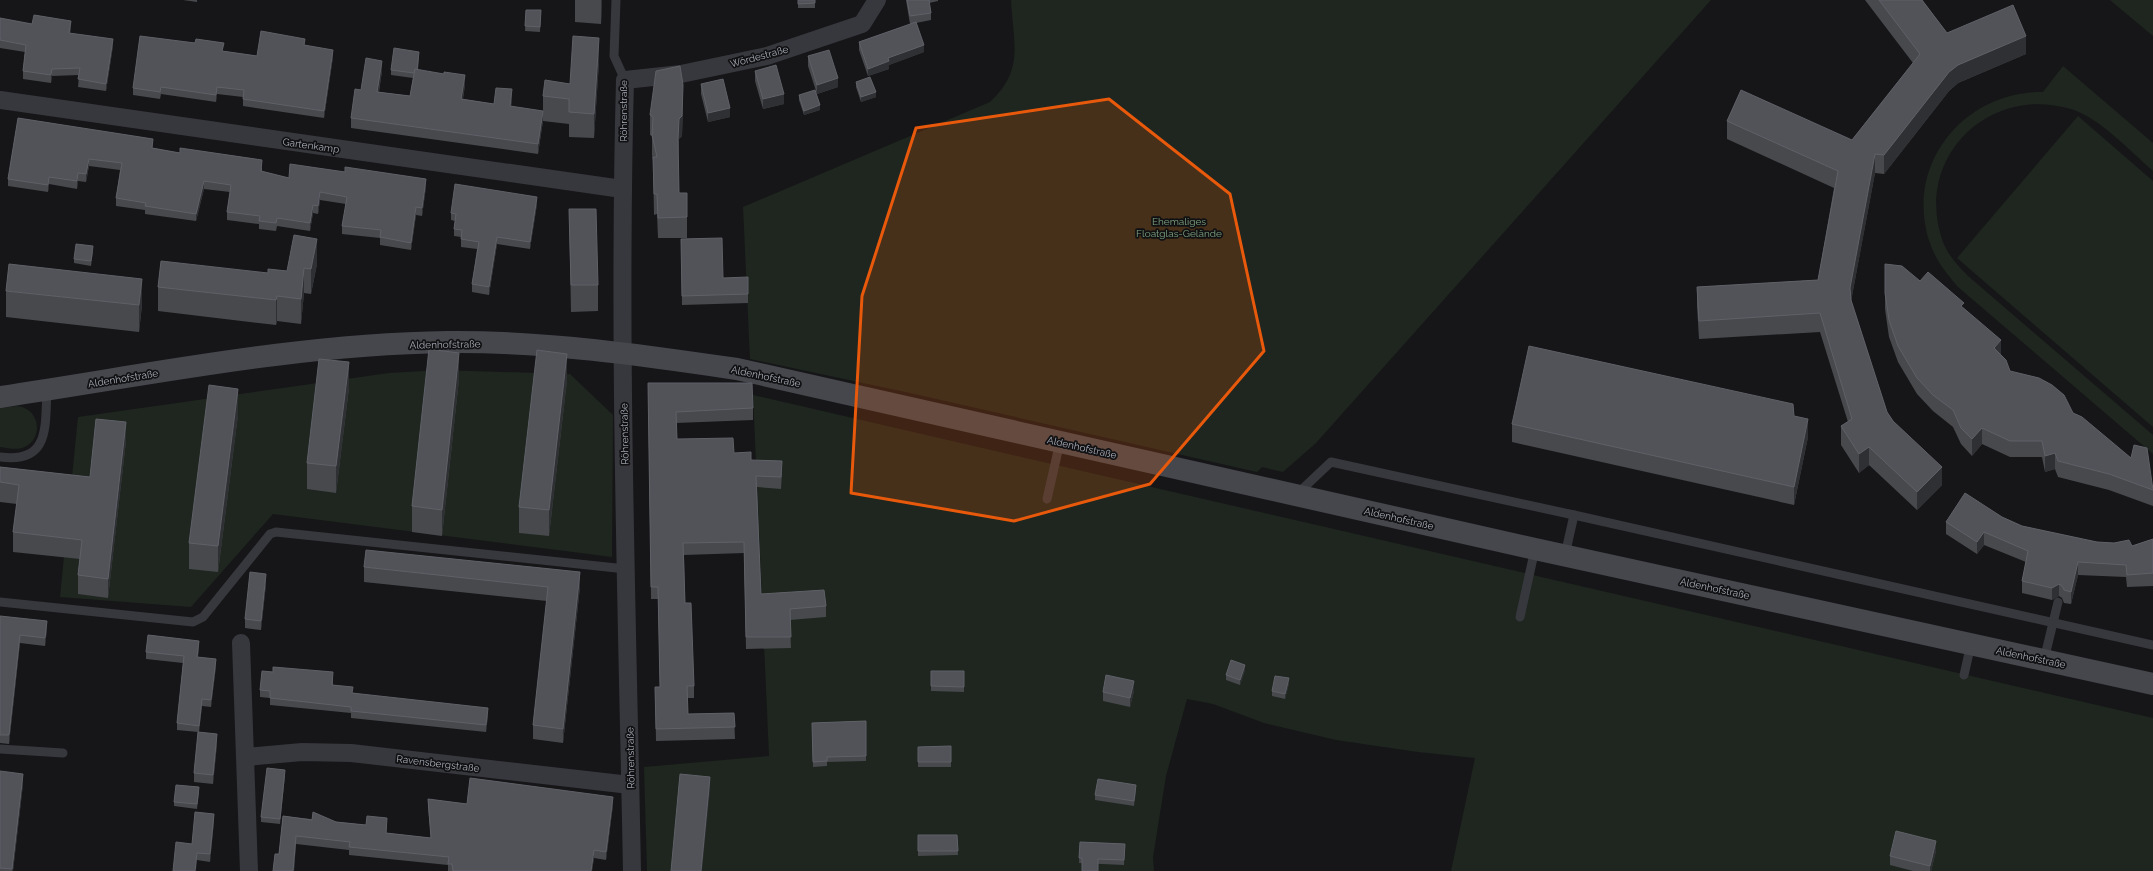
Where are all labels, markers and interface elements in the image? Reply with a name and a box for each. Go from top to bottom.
street label: Wördestraße [729,43,790,70]
street label: Röhrenstraße [618,80,629,142]
street label: Gartenkamp [282,136,340,155]
park label: Ehemaliges Floatglas-Gelände [1136,216,1222,239]
street label: Aldenhofstraße [409,338,481,351]
street label: Aldenhofstraße [730,364,802,389]
street label: Aldenhofstraße [87,367,159,389]
street label: Röhrenstraße [618,403,631,465]
street label: Aldenhofstraße [1046,434,1118,461]
street label: Aldenhofstraße [1363,505,1435,532]
street label: Aldenhofstraße [1679,576,1751,601]
street label: Aldenhofstraße [1995,645,2067,670]
street label: Röhrenstraße [624,727,637,789]
street label: Ravensbergstraße [396,753,480,774]

